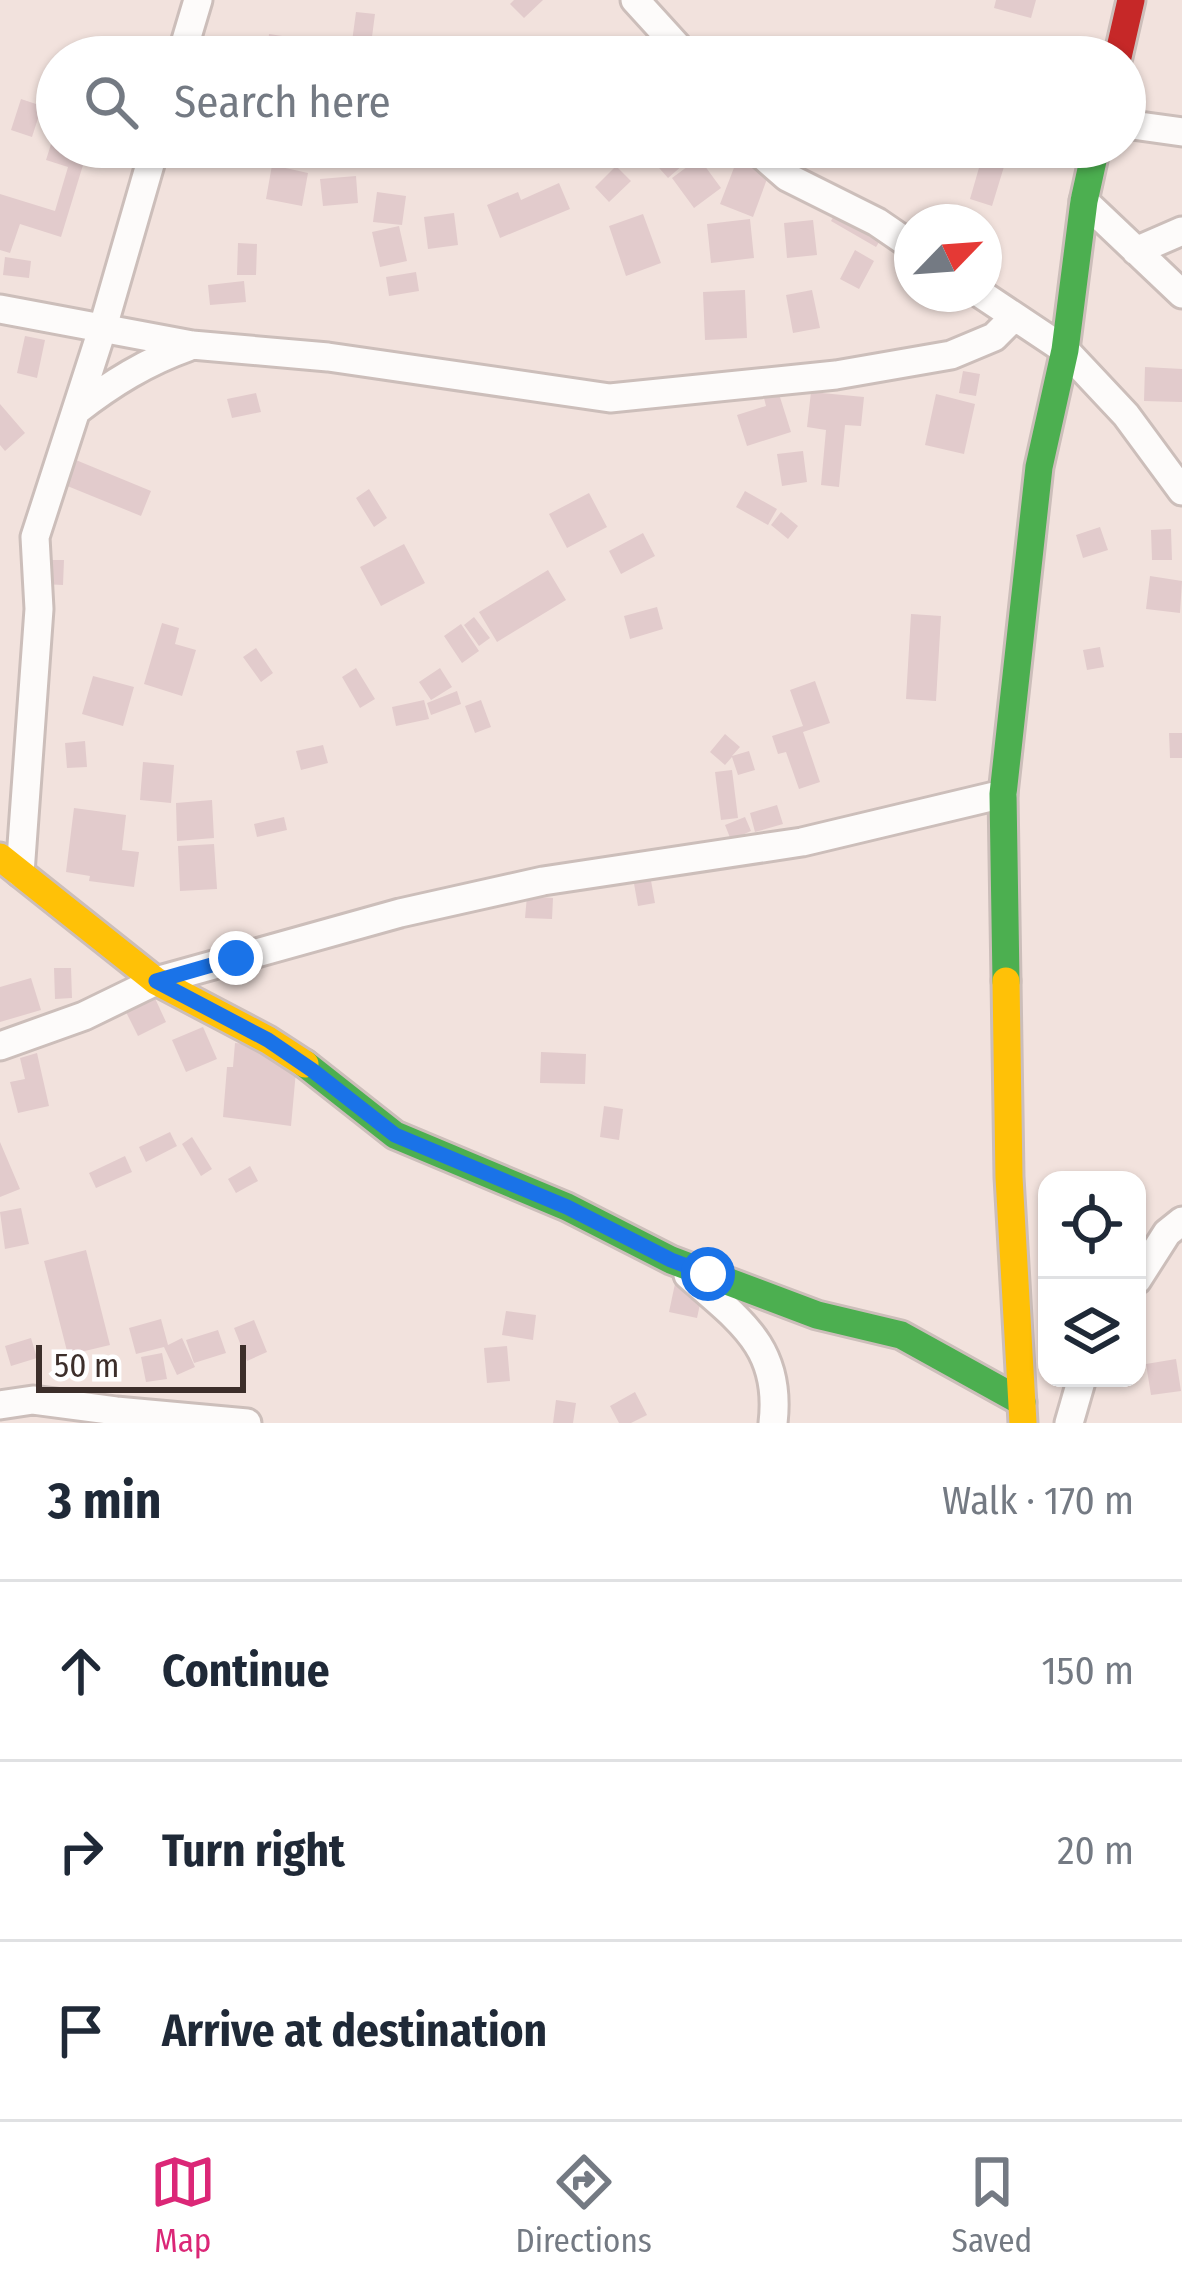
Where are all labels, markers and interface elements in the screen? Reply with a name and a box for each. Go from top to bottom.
search box [36,36,1146,168]
icon: search [78,69,144,135]
text: Search here [174,75,391,129]
north arrow [894,204,1002,312]
route end [209,931,263,985]
map controls [1038,1171,1146,1387]
button: locate [1038,1171,1146,1279]
route start [681,1247,735,1301]
button: layers [1038,1279,1146,1387]
scale bar [36,1339,246,1392]
text: 50 m [54,1346,119,1386]
text: 3 min [48,1470,162,1532]
text: Walk · 170 m [942,1478,1134,1524]
icon: ahead [48,1638,114,1704]
text: Continue [162,1644,330,1698]
text: 150 m [1041,1648,1134,1694]
icon: right [48,1818,114,1884]
text: Turn right [162,1824,345,1878]
text: 20 m [1057,1828,1134,1874]
icon: arrive [48,1998,114,2064]
text: Arrive at destination [162,2004,547,2058]
tab: Map [150,2149,216,2261]
tab: Directions [515,2149,652,2261]
tab: Saved [952,2149,1032,2261]

